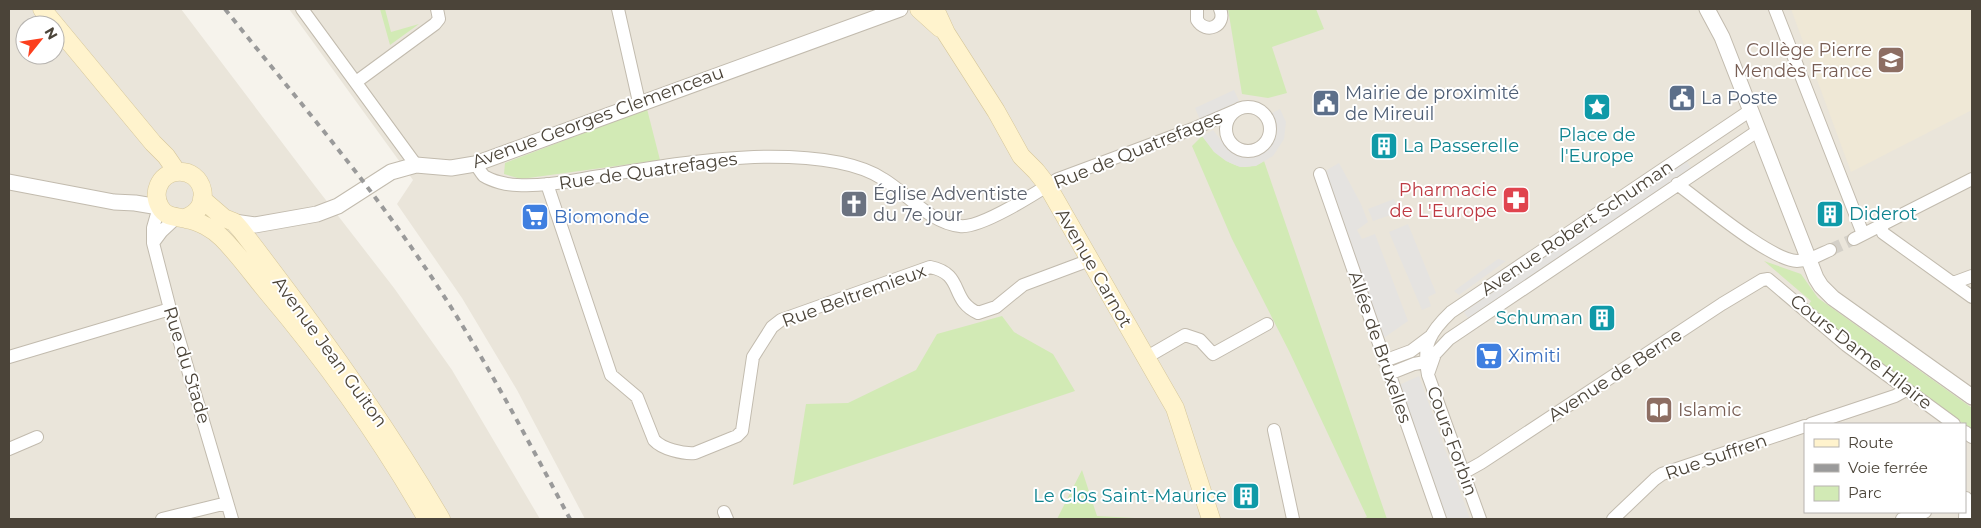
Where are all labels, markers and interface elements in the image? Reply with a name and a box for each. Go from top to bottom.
north arrow [15,15,65,65]
text: N [41,24,62,43]
place label: Collège Pierre Mendès France [1734,39,1872,82]
school or university icon: Collège Pierre Mendès France [1876,45,1906,75]
street label: Avenue Georges Clemenceau [469,61,727,173]
place label: Mairie de proximité de Mireuil [1345,82,1519,125]
public building icon: La Poste [1667,83,1697,113]
place label: La Poste [1701,87,1778,109]
public building icon: Mairie de proximité de Mireuil [1311,88,1341,118]
place icon: Place de l'Europe [1582,92,1612,122]
street label: Rue de Quatrefages [1050,106,1226,194]
place label: Place de l'Europe [1558,124,1636,167]
building icon: La Passerelle [1369,131,1399,161]
place label: La Passerelle [1403,135,1519,157]
street label: Rue de Quatrefages [557,148,739,194]
street label: Avenue Robert Schuman [1477,155,1677,301]
place label: Pharmacie de L'Europe [1390,179,1497,222]
place label: Église Adventiste du 7e jour [873,183,1028,226]
pharmacy icon: Pharmacie de L'Europe [1501,185,1531,215]
church icon: Église Adventiste du 7e jour [839,189,869,219]
building icon: Diderot [1815,199,1845,229]
supermarket icon: Biomonde [520,202,550,232]
place label: Diderot [1849,203,1917,225]
street label: Avenue Carnot [1051,205,1137,331]
place label: Biomonde [554,206,649,228]
street label: Rue Beltremieux [779,260,929,332]
street label: Allée de Bruxelles [1344,268,1416,426]
street label: Avenue Jean Guiton [268,272,392,432]
street label: Cours Dame Hilaire [1786,290,1937,414]
building icon: Schuman [1587,303,1617,333]
street label: Rue du Stade [159,304,215,426]
place label: Schuman [1496,307,1583,329]
street label: Avenue de Berne [1544,323,1686,426]
supermarket icon: Ximiti [1474,341,1504,371]
place label: Ximiti [1508,345,1561,367]
street label: Cours Forbin [1422,383,1482,499]
library icon: Islamic [1644,395,1674,425]
place label: Islamic [1678,399,1742,421]
legend [1804,423,1966,513]
street label: Rue Suffren [1662,429,1770,485]
text: Route [1848,433,1893,452]
text: Voie ferrée [1848,458,1928,477]
building icon: Le Clos Saint-Maurice [1231,481,1261,511]
text: Parc [1848,483,1882,502]
place label: Le Clos Saint-Maurice [1033,485,1227,507]

